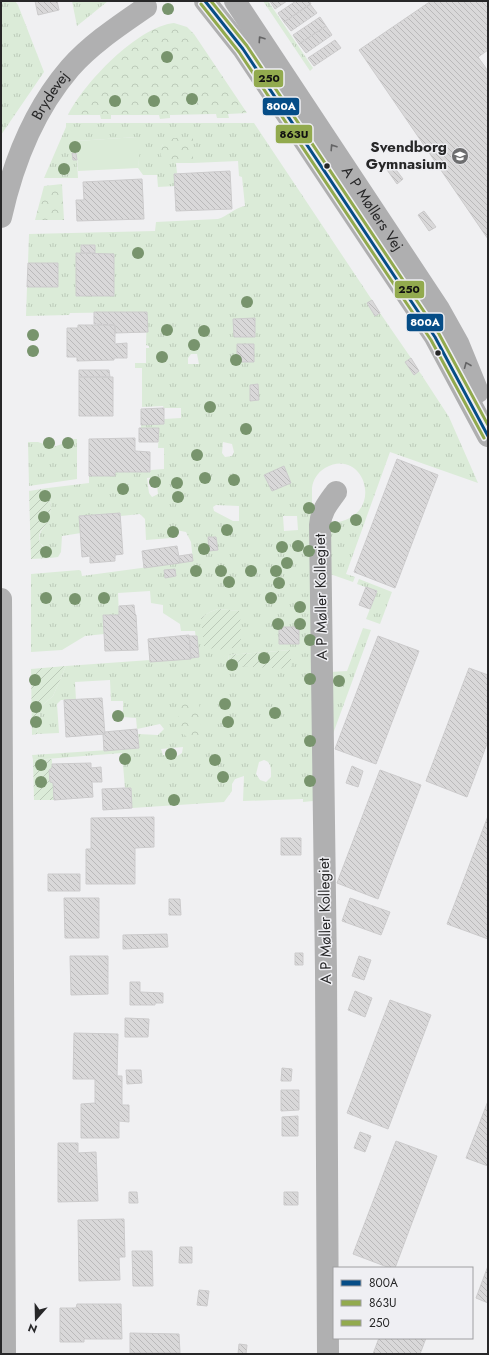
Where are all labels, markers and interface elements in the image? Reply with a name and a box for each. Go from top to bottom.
one-way arrow [258,36,266,43]
street label: Brydevej [26,66,74,124]
line badge: 250 [253,69,284,88]
text: 250 [258,70,280,86]
line badge: 800A [262,97,300,116]
text: 800A [266,98,297,114]
line badge: 863U [275,124,313,144]
text: 863U [280,126,308,142]
place label: Svendborg Gymnasium [366,136,447,175]
one-way arrow [330,144,338,151]
school or university icon: Svendborg Gymnasium [450,146,470,166]
unlabelled marker [322,161,332,171]
street label: A P Møllers Vej [336,162,409,256]
line badge: 250 [394,280,425,299]
text: 250 [398,281,420,297]
line badge: 800A [406,313,444,332]
text: 800A [410,314,441,330]
unlabelled marker [433,348,443,358]
one-way arrow [464,361,472,368]
street label: A P Møller Kollegiet [309,533,333,660]
street label: A P Møller Kollegiet [313,857,337,984]
legend [333,1267,473,1339]
text: 800A [369,1274,398,1292]
text: 863U [369,1294,397,1312]
north arrow [16,1299,56,1339]
text: 250 [369,1314,390,1332]
text: N [26,1319,39,1337]

